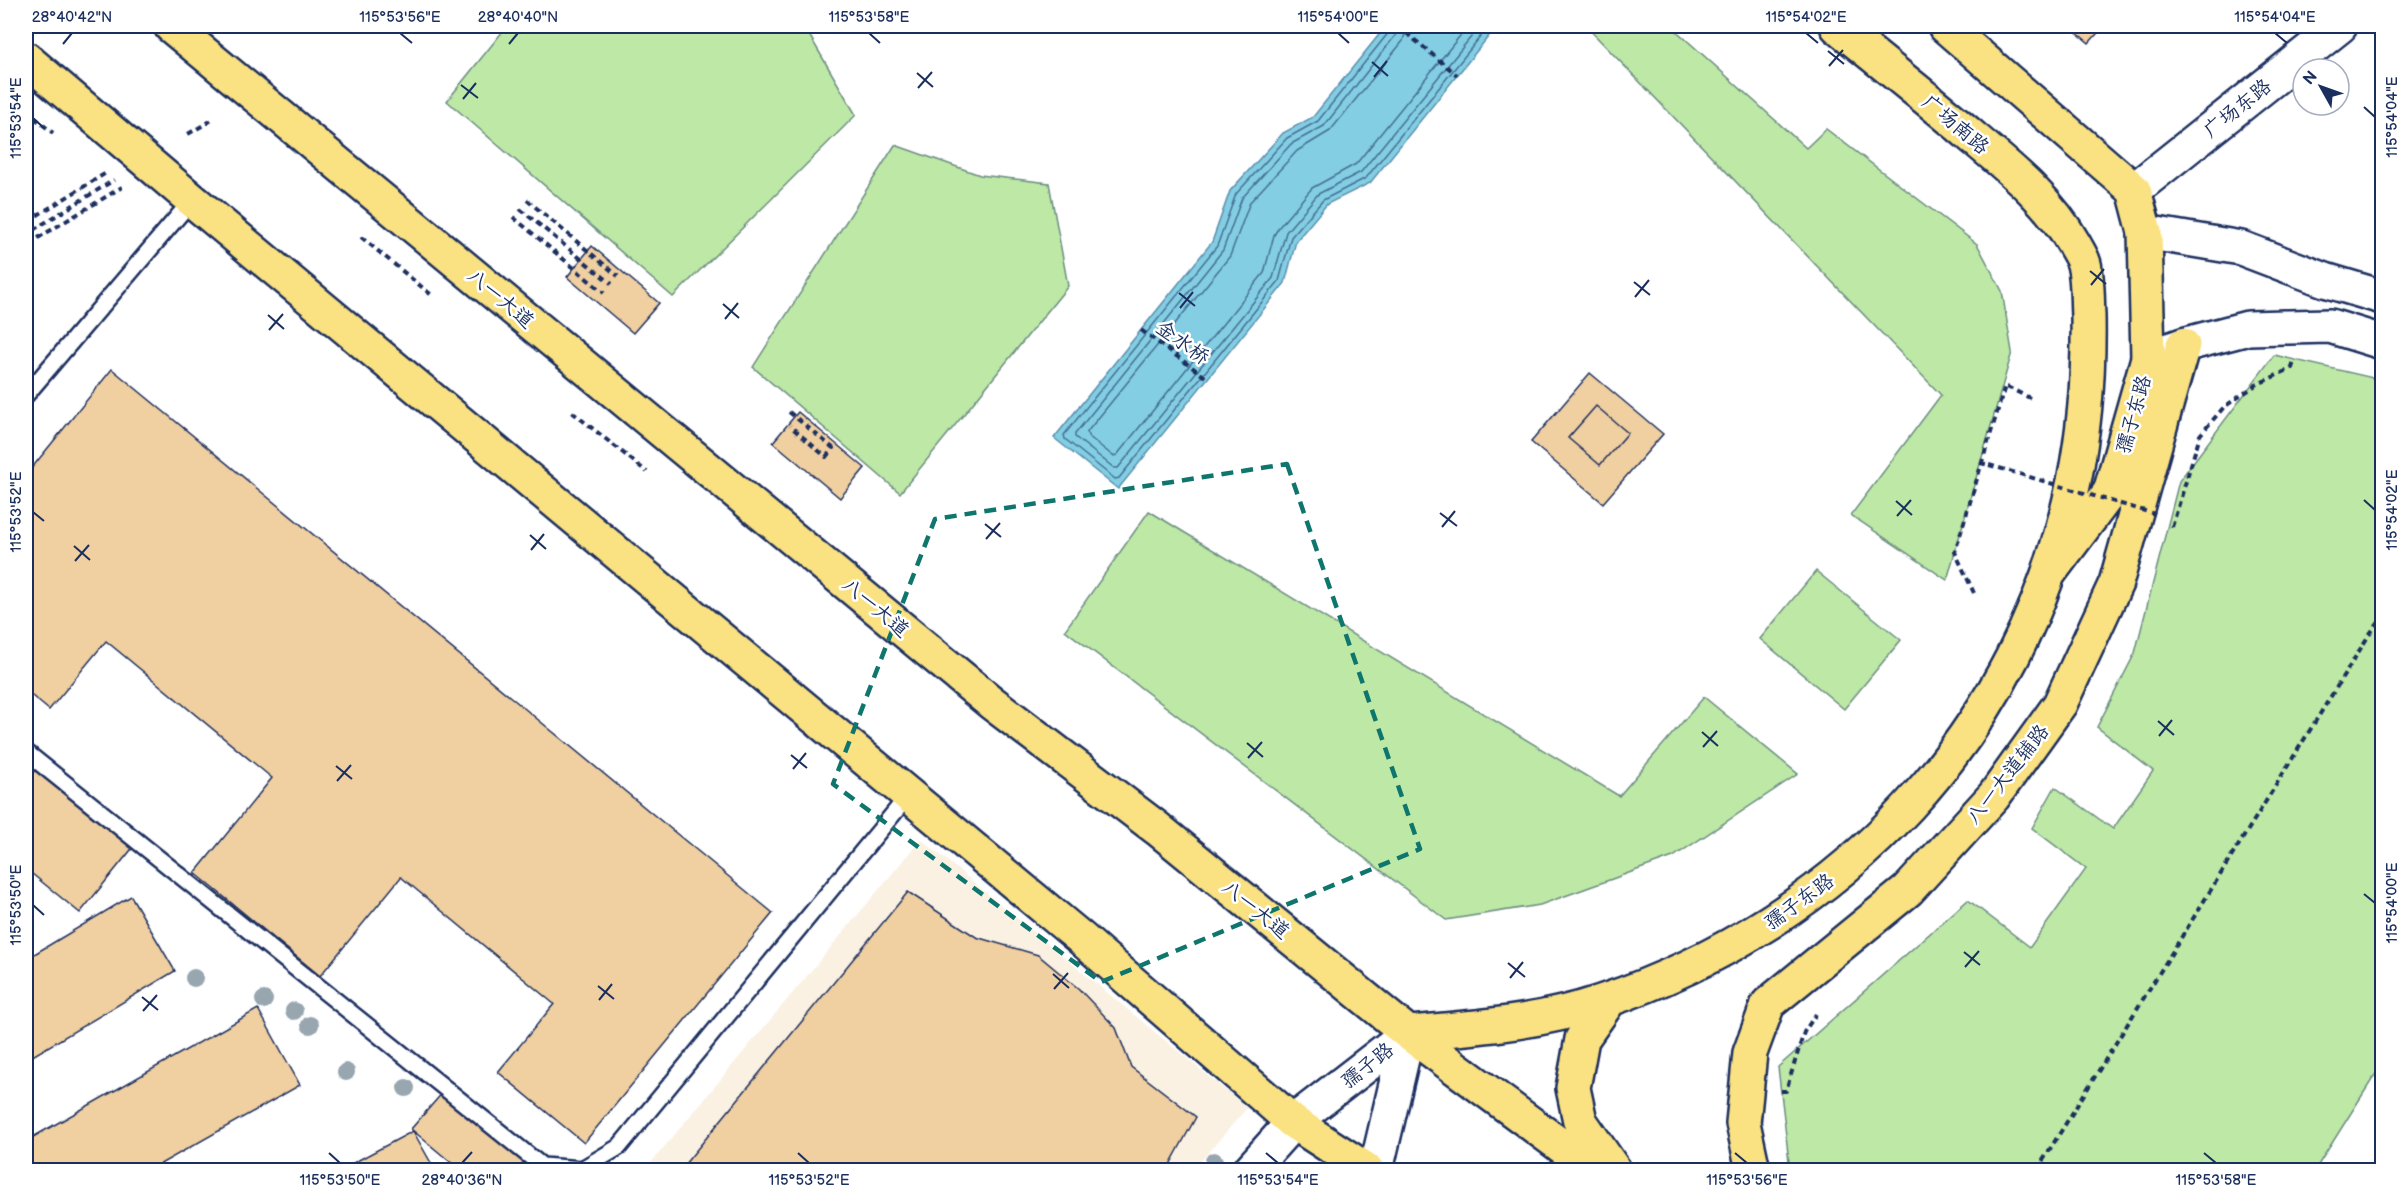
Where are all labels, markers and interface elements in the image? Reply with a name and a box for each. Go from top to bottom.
text: 28°40'42"N [32,8,112,27]
text: 115°53'56"E [359,8,441,27]
text: 28°40'40"N [478,8,558,27]
text: 115°53'58"E [829,8,910,27]
text: 115°54'00"E [1297,8,1379,27]
text: 115°54'02"E [1765,8,1847,27]
text: 115°54'04"E [2234,8,2316,27]
north arrow [2291,57,2351,117]
text: N [2300,68,2322,89]
street label: 广场东路 [2199,74,2277,143]
text: 115°54'04"E [2383,76,2402,158]
text: 115°53'54"E [7,77,26,159]
street label: 广场南路 [1917,90,1994,160]
street label: 八一大道 [462,264,539,334]
street label: 金水桥 [1151,315,1214,370]
street label: 孺子东路 [2111,372,2157,456]
text: 115°54'02"E [2383,469,2402,551]
text: 115°53'52"E [7,471,26,553]
street label: 八一大道 [837,573,914,643]
street label: 八一大道辅路 [1961,719,2055,829]
text: 115°54'00"E [2383,862,2402,944]
text: 115°53'50"E [7,864,26,946]
street label: 孺子东路 [1760,868,1840,935]
street label: 八一大道 [1217,875,1294,944]
street label: 孺子路 [1337,1037,1399,1094]
text: 115°53'50"E [299,1171,381,1190]
text: 28°40'36"N [421,1171,503,1190]
text: 115°53'52"E [768,1171,850,1190]
text: 115°53'54"E [1237,1171,1319,1190]
text: 115°53'56"E [1706,1171,1788,1190]
text: 115°53'58"E [2176,1171,2257,1190]

